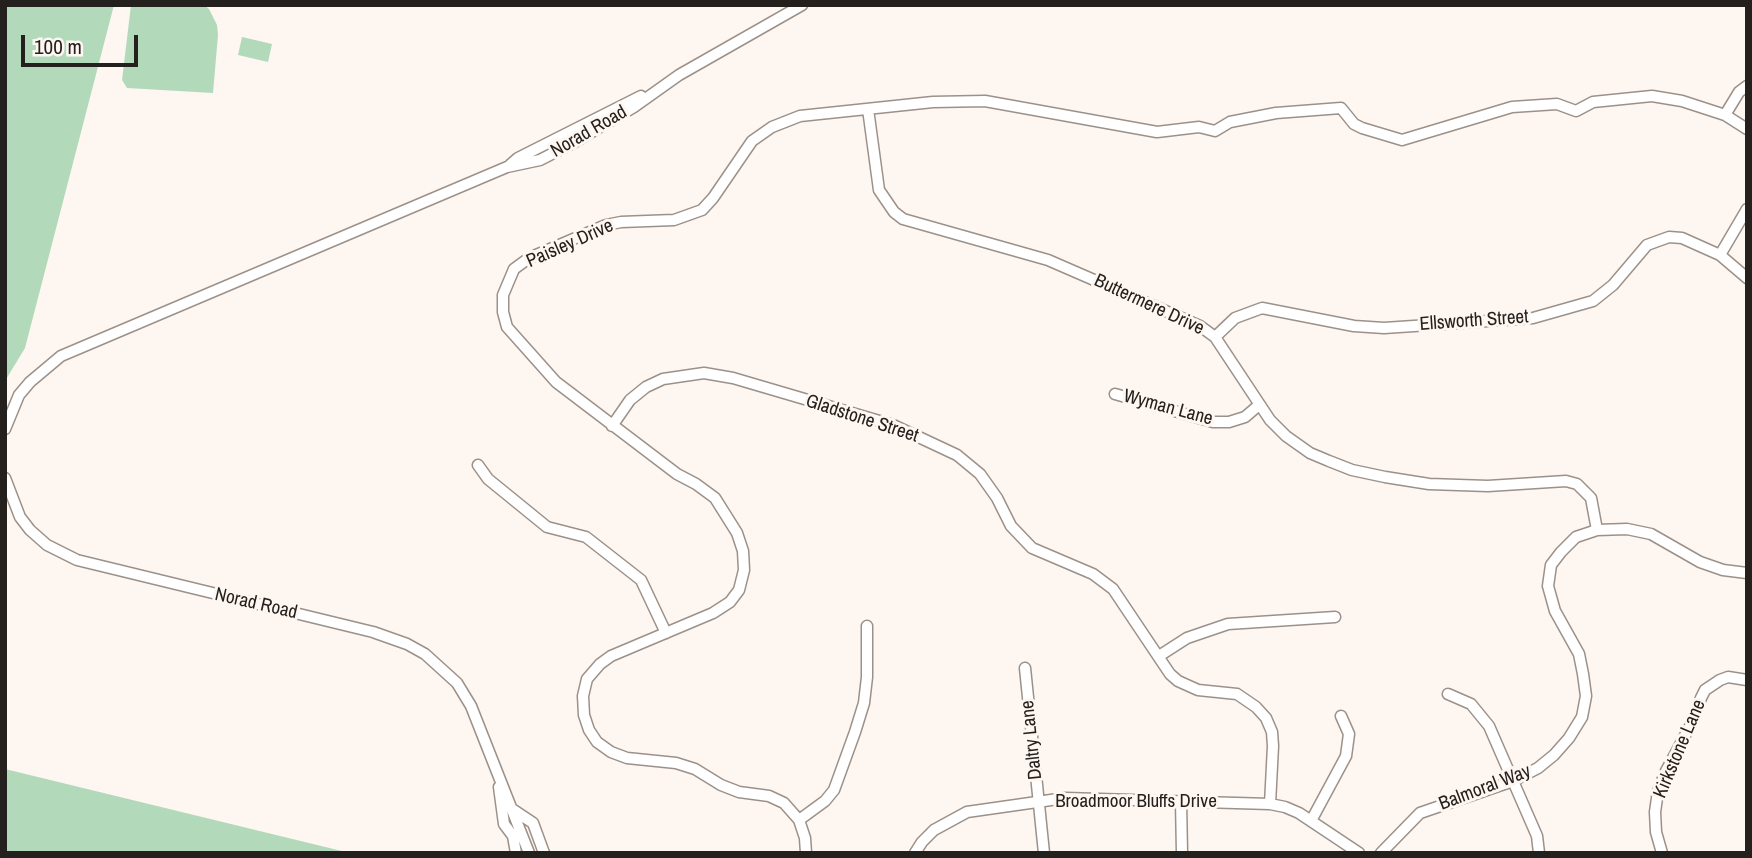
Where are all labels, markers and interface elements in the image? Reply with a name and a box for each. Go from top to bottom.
scale bar [24,21,142,65]
text: 100 m [34,32,82,61]
street label: Norad Road [547,101,631,163]
street label: Paisley Drive [523,215,617,273]
street label: Buttermere Drive [1090,270,1208,340]
street label: Ellsworth Street [1419,306,1529,336]
street label: Wyman Lane [1121,385,1215,431]
street label: Gladstone Street [803,390,921,448]
street label: Norad Road [213,583,299,625]
street label: Kirkstone Lane [1649,696,1711,802]
street label: Daltry Lane [1016,699,1048,781]
street label: Balmoral Way [1436,760,1534,816]
street label: Broadmoor Bluffs Drive [1055,791,1217,813]

